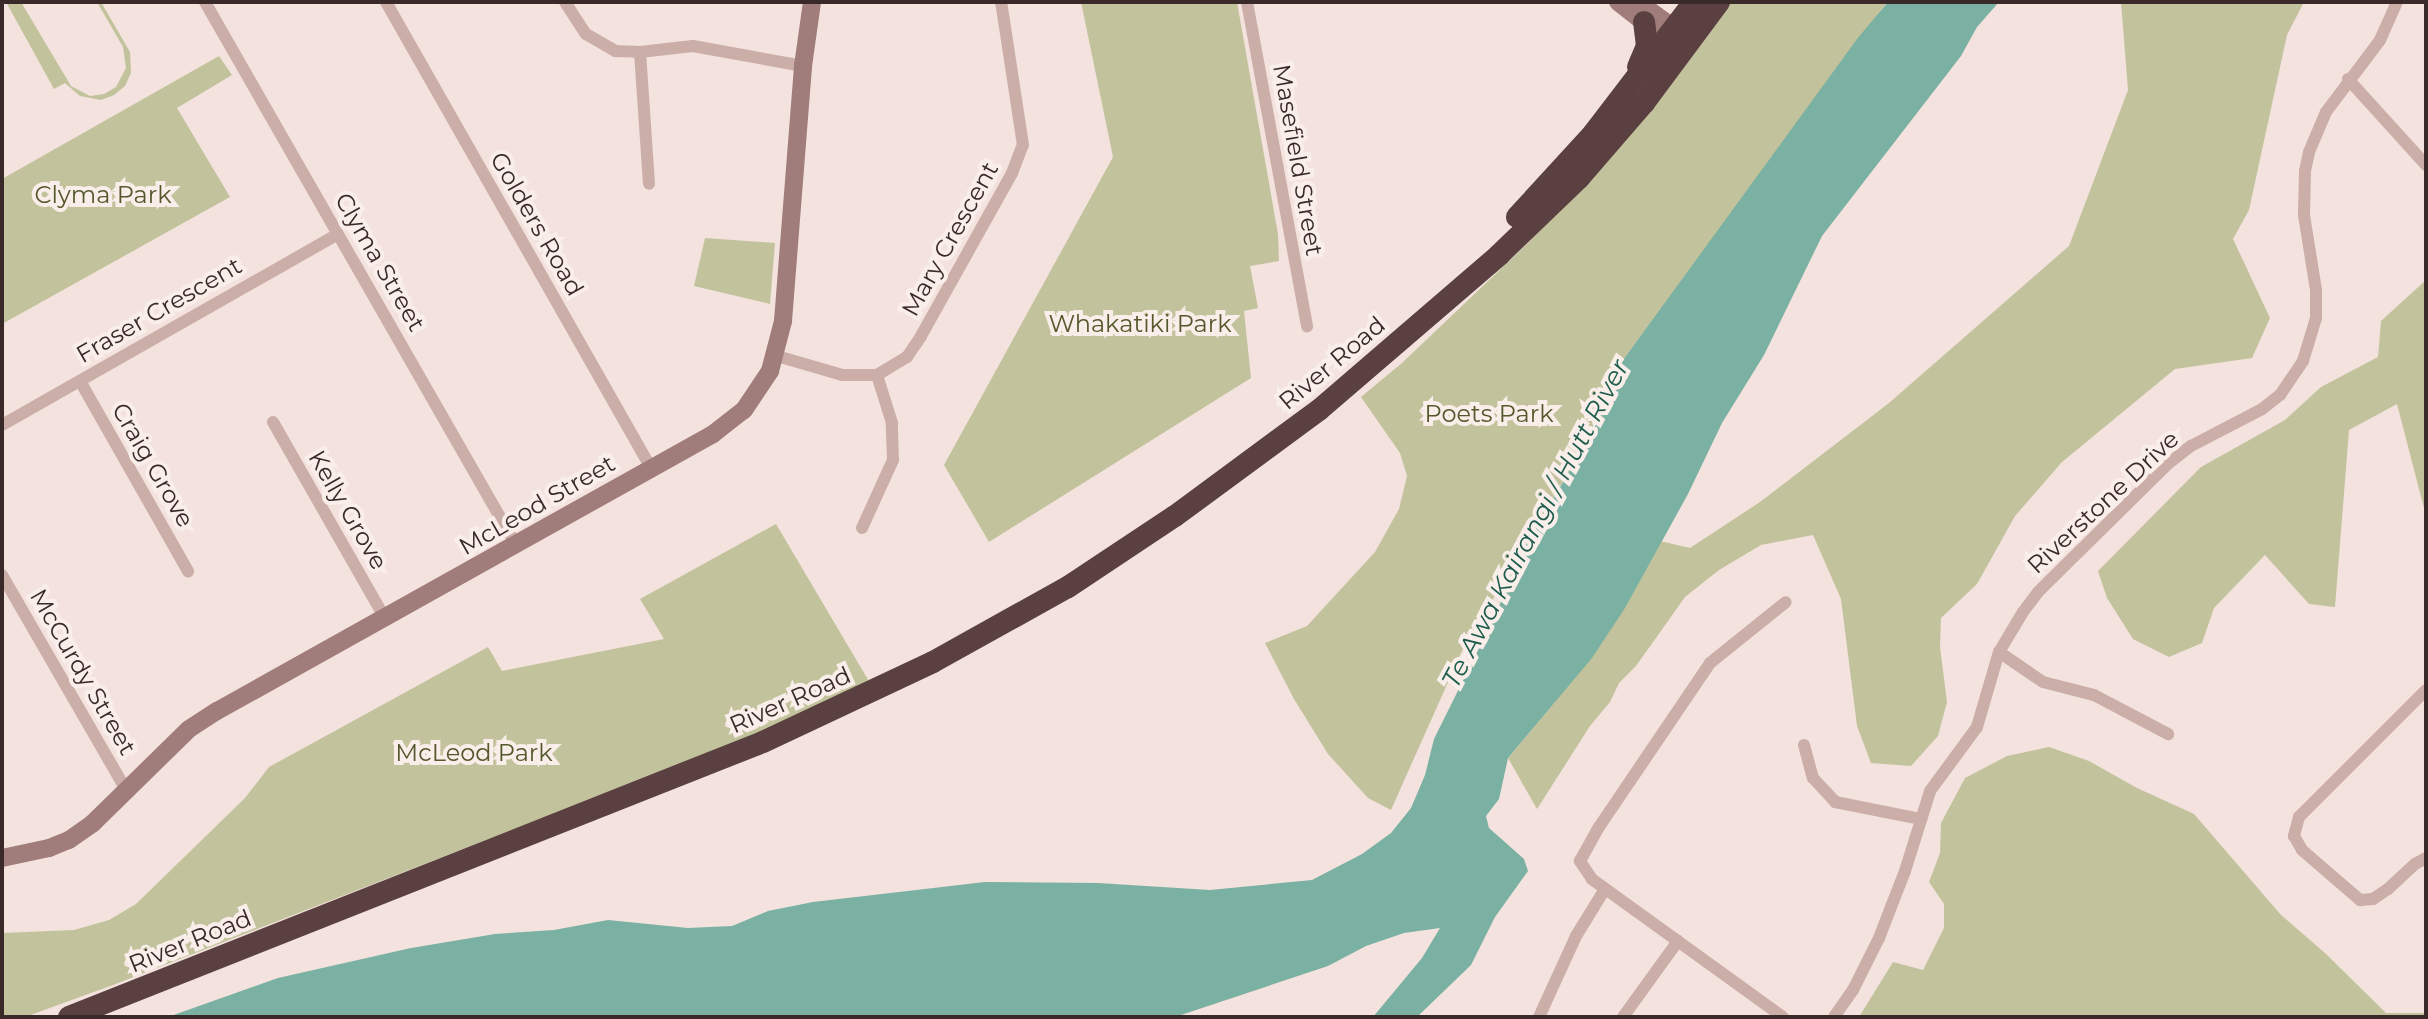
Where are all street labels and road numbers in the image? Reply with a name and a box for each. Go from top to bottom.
street label: Masefield Street [1267,62,1329,258]
street label: Golders Road [484,147,590,301]
street label: Mary Crescent [896,157,1004,321]
street label: Clyma Street [329,188,431,336]
street label: Fraser Crescent [71,251,247,369]
street label: River Road [1273,310,1391,416]
street label: Craig Grove [106,398,200,532]
street label: Riverstone Drive [2021,424,2185,580]
street label: Kelly Grove [302,445,394,575]
street label: McLeod Street [454,449,620,561]
street label: McCurdy Street [24,584,142,760]
street label: River Road [725,660,855,740]
street label: River Road [125,903,255,979]

